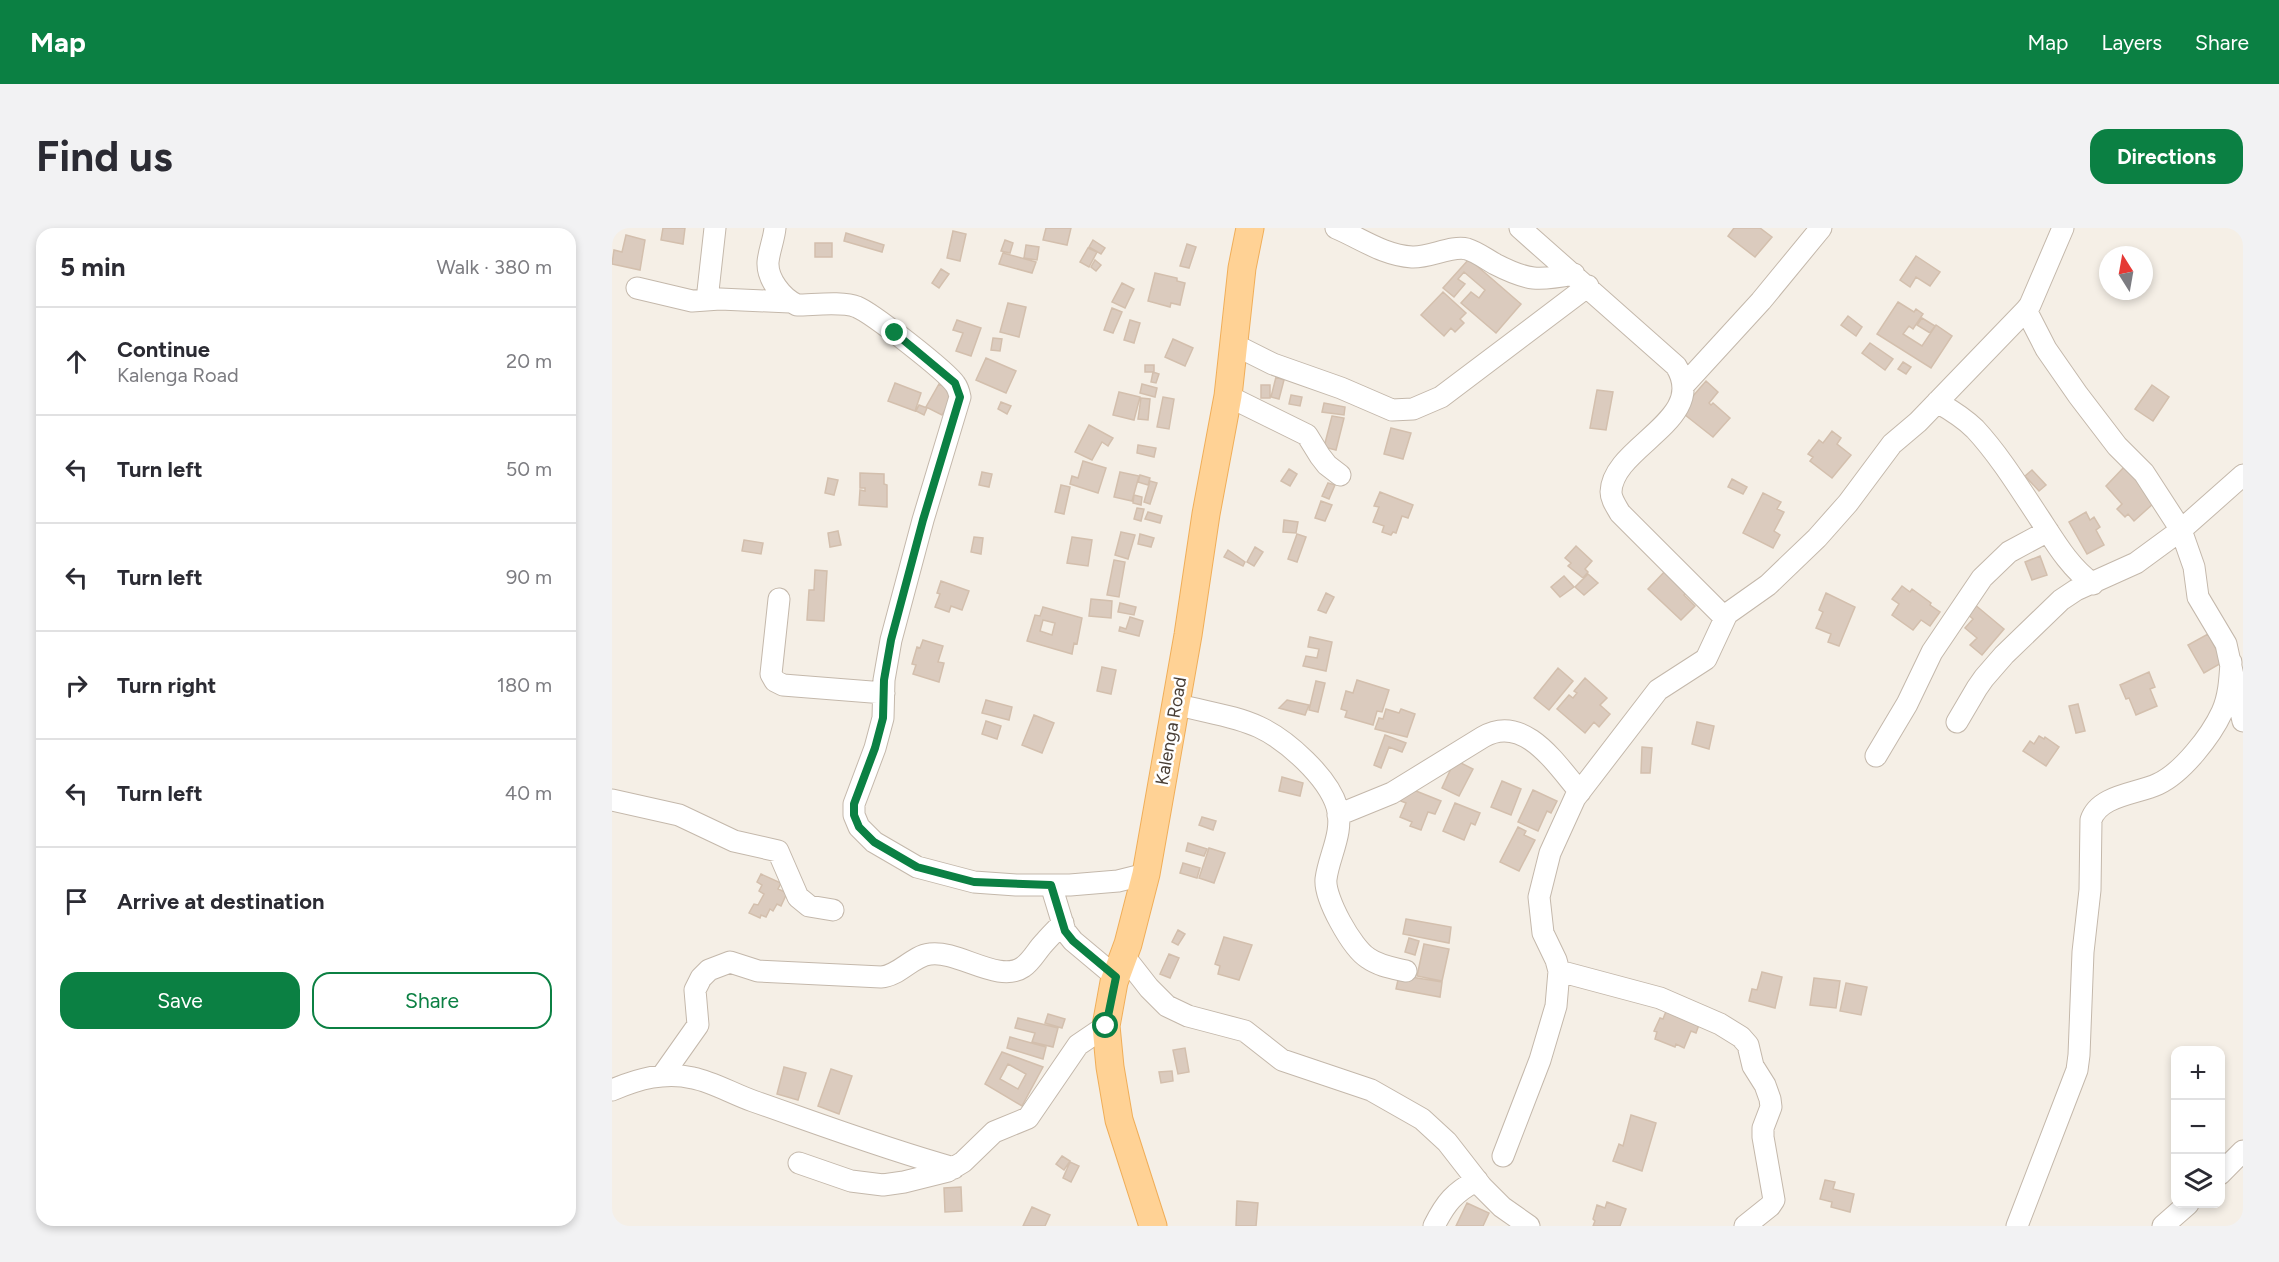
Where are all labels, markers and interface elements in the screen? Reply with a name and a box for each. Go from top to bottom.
text: Map [30,25,86,59]
text: Map [2028,30,2068,55]
text: Layers [2101,30,2162,55]
text: Share [2195,30,2249,55]
button: Directions [2090,129,2243,184]
text: Find us [36,131,173,182]
north arrow [2099,246,2153,300]
text: 5 min [60,251,126,283]
text: Walk · 380 m [436,255,552,279]
route end [881,319,907,345]
text: Continue [117,336,210,363]
icon: ahead [60,345,93,378]
text: 20 m [506,349,552,373]
text: Kalenga Road [117,363,239,387]
icon: left [60,453,93,486]
text: Turn left [117,456,203,483]
text: 50 m [506,457,552,481]
icon: left [60,561,93,594]
text: Turn left [117,564,203,591]
text: 90 m [506,565,552,589]
icon: right [60,669,93,702]
text: Turn right [117,672,216,699]
text: 180 m [497,673,552,697]
street label: Kalenga Road [1151,675,1191,787]
icon: left [60,777,93,810]
text: Turn left [117,780,203,807]
text: 40 m [505,781,552,805]
icon: arrive [60,885,93,918]
text: Arrive at destination [117,888,325,915]
button: Save [60,972,300,1029]
button: Share [312,972,552,1029]
route start [1092,1012,1118,1038]
map controls [2171,1046,2225,1208]
button: + [2171,1046,2225,1100]
button: − [2171,1100,2225,1154]
button: layers [2171,1154,2225,1208]

